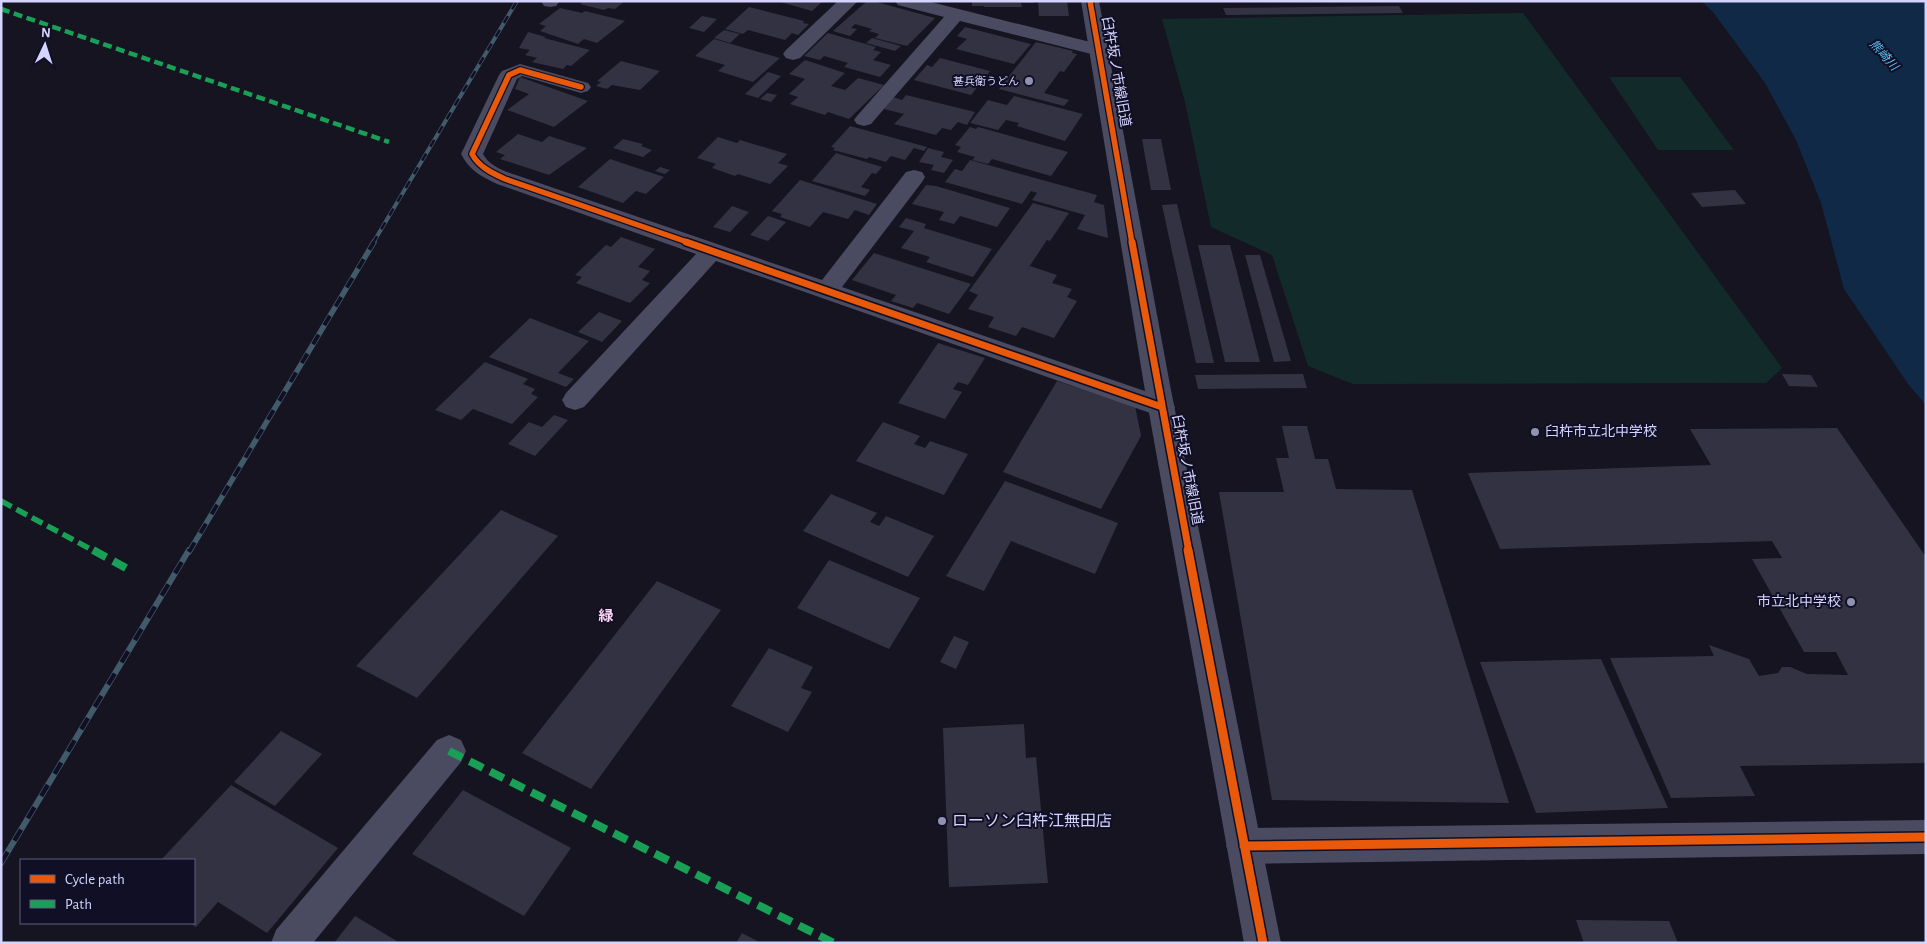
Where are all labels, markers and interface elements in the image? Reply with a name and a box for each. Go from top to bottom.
street label: 臼杵坂ノ市線旧道 [1099,15,1134,128]
north arrow [20,20,70,70]
text: N [40,26,51,40]
water label: 熊崎川 [1867,37,1903,74]
place label: 甚兵衛うどん [953,75,1019,87]
marker: 甚兵衛うどん [1023,75,1035,87]
street label: 臼杵坂ノ市線旧道 [1169,414,1206,526]
place label: 臼杵市立北中学校 [1545,423,1657,439]
marker: 臼杵市立北中学校 [1529,426,1541,438]
place label: 市立北中学校 [1757,593,1841,609]
marker: 市立北中学校 [1845,596,1857,608]
district label: 緑 [598,608,614,624]
place label: ローソン臼杵江無田店 [952,812,1112,829]
marker: ローソン臼杵江無田店 [936,815,948,827]
legend [20,859,195,924]
text: Cycle path [65,872,125,887]
text: Path [65,897,92,912]

